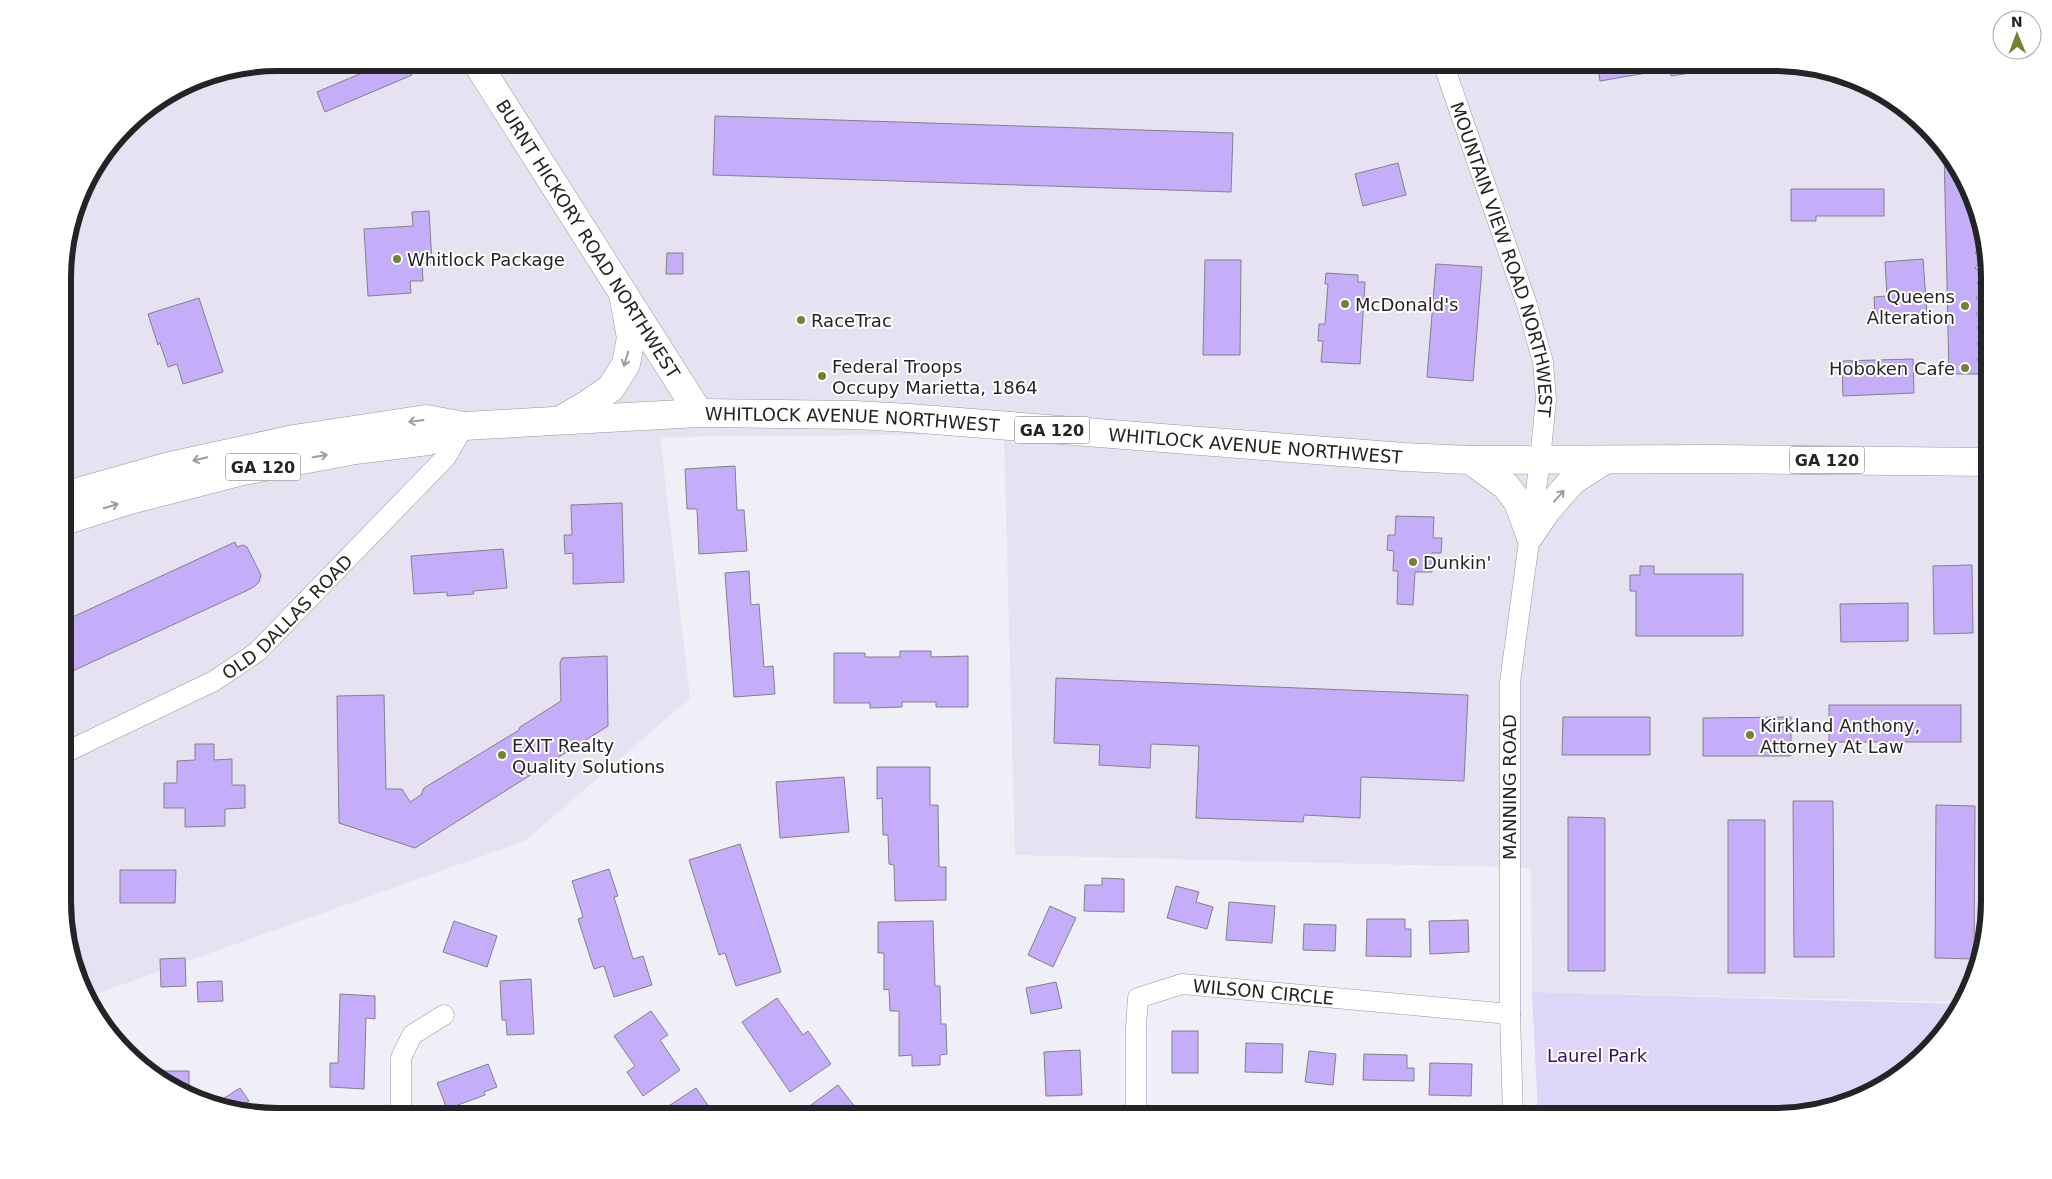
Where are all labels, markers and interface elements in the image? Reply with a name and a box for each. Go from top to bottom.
north arrow [1992,10,2042,60]
text: N [2011,14,2023,30]
street label: BURNT HICKORY ROAD NORTHWEST [492,95,685,383]
street label: MOUNTAIN VIEW ROAD NORTHWEST [1447,99,1557,419]
place label: Whitlock Package [407,249,565,270]
marker: Whitlock Package [391,253,403,265]
place label: Queens Alteration [1867,286,1955,328]
place label: McDonald's [1355,294,1459,315]
marker: McDonald's [1339,298,1351,310]
marker: Queens Alteration [1959,300,1971,312]
place label: RaceTrac [811,310,892,331]
marker: RaceTrac [795,314,807,326]
one-way arrow [621,351,630,367]
place label: Federal Troops Occupy Marietta, 1864 [832,356,1038,398]
place label: Hoboken Cafe [1829,358,1955,379]
marker: Hoboken Cafe [1959,362,1971,374]
marker: Federal Troops Occupy Marietta, 1864 [816,370,828,382]
street label: WHITLOCK AVENUE NORTHWEST [705,403,1001,436]
one-way arrow [408,416,424,426]
road number: GA 120 [1014,416,1090,444]
street label: WHITLOCK AVENUE NORTHWEST [1107,423,1404,467]
road number: GA 120 [1790,446,1864,474]
one-way arrow [311,451,327,461]
road number: GA 120 [226,454,300,481]
one-way arrow [192,455,208,464]
one-way arrow [1553,489,1565,502]
one-way arrow [102,500,118,510]
street label: OLD DALLAS ROAD [218,550,356,683]
place label: Dunkin' [1423,552,1491,573]
marker: Dunkin' [1407,556,1419,568]
street label: MANNING ROAD [1499,714,1520,860]
place label: Kirkland Anthony, Attorney At Law [1760,715,1920,757]
marker: Kirkland Anthony, Attorney At Law [1744,729,1756,741]
place label: EXIT Realty Quality Solutions [512,735,665,777]
marker: EXIT Realty Quality Solutions [496,749,508,761]
street label: WILSON CIRCLE [1192,975,1335,1008]
park label: Laurel Park [1547,1045,1648,1066]

